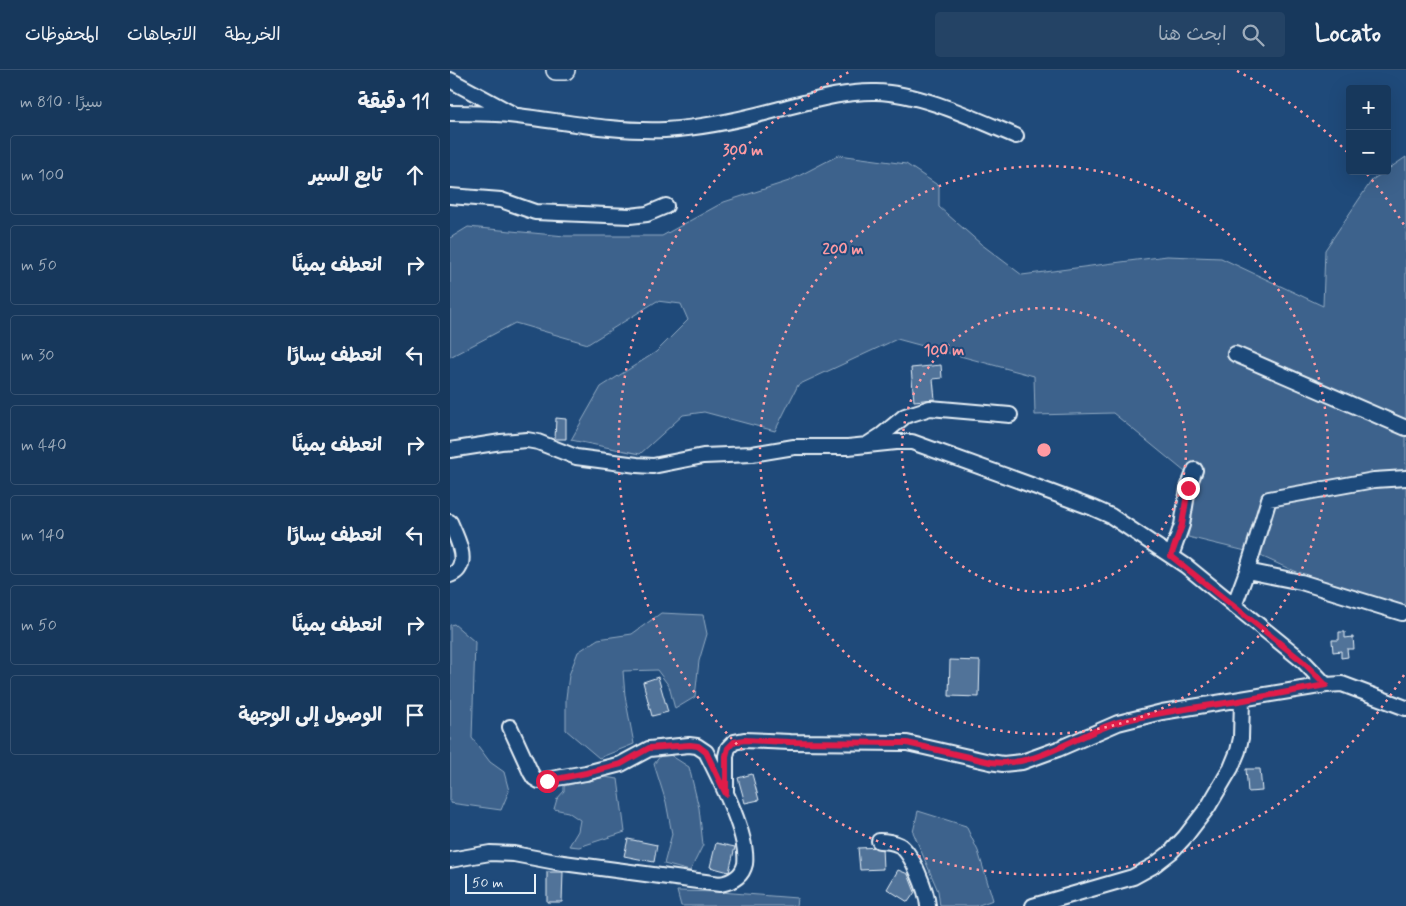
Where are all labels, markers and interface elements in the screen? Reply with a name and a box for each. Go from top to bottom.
search box [935,12,1285,57]
text: Locato [1315,19,1381,50]
icon: search [1239,21,1267,49]
text: ابحث هنا [1158,22,1227,47]
text: المحفوظات [25,23,99,47]
text: الاتجاهات [127,23,197,47]
text: الخريطة [225,23,281,47]
map controls [1346,85,1391,175]
button: + [1346,85,1391,130]
text: 11 دقيقة [357,88,430,116]
text: سيرًا · 810 m [20,92,103,113]
button: − [1346,130,1391,175]
text: 300 m [723,141,763,161]
icon: ahead [401,161,429,189]
text: تابع السير [309,163,382,188]
text: 100 m [21,165,64,186]
text: 200 m [823,240,864,260]
icon: right [401,251,429,279]
text: انعطف يمينًا [292,253,382,278]
text: 50 m [21,255,57,276]
icon: left [401,341,429,369]
text: 100 m [924,341,964,361]
text: انعطف يسارًا [287,343,382,368]
text: 30 m [21,345,54,366]
icon: right [401,431,429,459]
text: انعطف يمينًا [292,433,382,458]
text: 440 m [21,435,67,456]
centre of rings [1035,441,1053,459]
route end [1177,477,1200,500]
icon: left [401,521,429,549]
text: انعطف يسارًا [287,523,382,548]
text: 140 m [21,525,65,546]
icon: right [401,611,429,639]
text: انعطف يمينًا [292,613,382,638]
text: 50 m [21,615,57,636]
icon: arrive [401,701,429,729]
text: الوصول إلى الوجهة [238,703,382,728]
route start [536,770,559,793]
scale bar [465,871,536,894]
text: 50 m [472,874,503,892]

